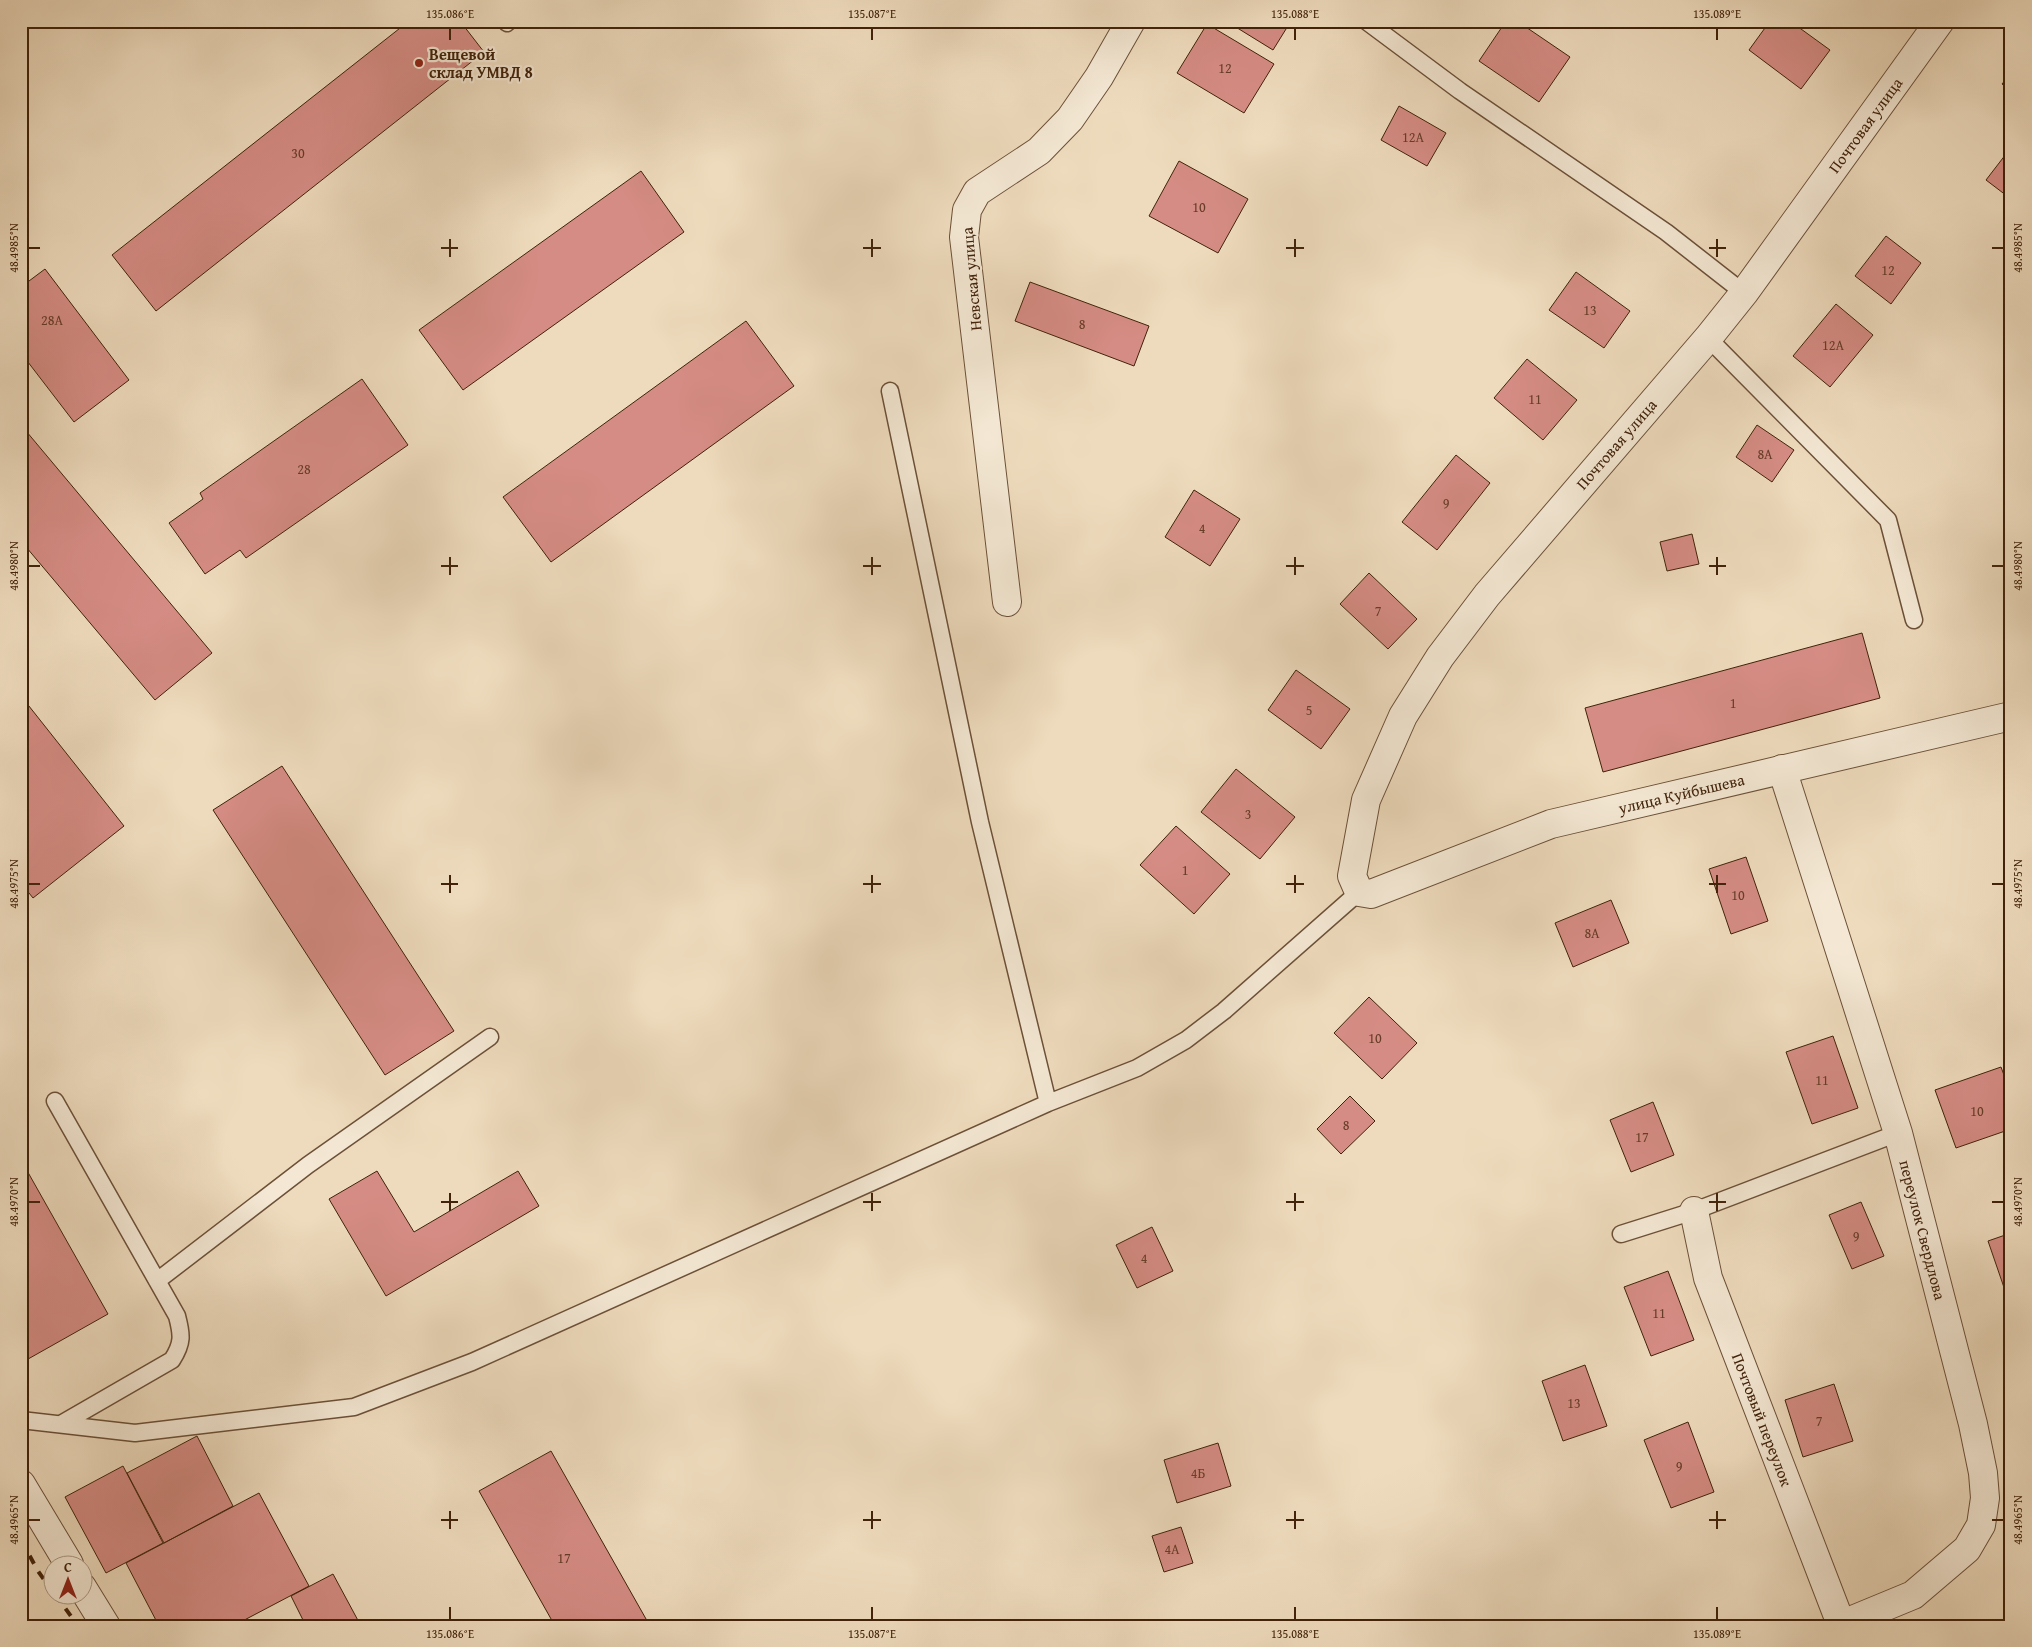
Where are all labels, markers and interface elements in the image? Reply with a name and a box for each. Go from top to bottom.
text: 135.086°E [426,5,474,22]
text: 135.087°E [848,5,896,22]
text: 135.088°E [1271,5,1319,22]
text: 135.089°E [1693,5,1741,22]
place label: Вещевой склад УМВД 8 [429,42,533,84]
marker: Вещевой склад УМВД 8 [413,57,425,69]
house number: 12 [1218,58,1232,78]
street label: Почтовая улица [1822,72,1908,178]
house number: 12А [1402,127,1424,147]
house number: 30 [291,143,305,163]
house number: 10 [1192,197,1206,217]
text: 48.4985°N [5,223,22,273]
text: 48.4985°N [2009,223,2026,273]
street label: Невская улица [954,226,987,332]
house number: 12 [1881,260,1895,280]
house number: 13 [1583,300,1597,320]
house number: 28А [41,310,63,330]
house number: 8 [1079,314,1086,334]
house number: 12А [1822,335,1844,355]
house number: 11 [1528,389,1542,409]
street label: Почтовая улица [1570,393,1662,495]
house number: 8А [1757,444,1773,464]
house number: 28 [297,459,311,479]
house number: 9 [1443,493,1450,513]
house number: 4 [1199,518,1206,538]
text: 48.4980°N [5,541,22,591]
text: 48.4980°N [2009,541,2026,591]
house number: 7 [1375,601,1382,621]
house number: 1 [1730,693,1736,713]
house number: 5 [1306,700,1312,720]
street label: улица Куйбышева [1615,767,1747,820]
house number: 3 [1245,804,1251,824]
text: 48.4975°N [5,859,22,909]
text: 48.4975°N [2009,859,2026,909]
house number: 1 [1182,860,1188,880]
house number: 10 [1731,885,1745,905]
house number: 8А [1584,923,1600,943]
house number: 10 [1368,1028,1382,1048]
house number: 11 [1815,1070,1829,1090]
house number: 10 [1970,1101,1984,1121]
house number: 8 [1343,1115,1350,1135]
house number: 17 [1635,1127,1649,1147]
street label: переулок Свердлова [1893,1157,1953,1303]
text: 48.4970°N [5,1177,22,1227]
text: 48.4970°N [2009,1177,2026,1227]
house number: 9 [1853,1226,1860,1246]
house number: 4 [1141,1248,1148,1268]
house number: 11 [1652,1303,1666,1323]
street label: Почтовый переулок [1726,1349,1799,1490]
house number: 13 [1567,1393,1581,1413]
house number: 7 [1816,1411,1823,1431]
house number: 9 [1676,1456,1683,1476]
house number: 4Б [1191,1463,1205,1483]
text: 48.4965°N [5,1495,22,1545]
text: 48.4965°N [2009,1495,2026,1545]
house number: 4А [1164,1539,1180,1559]
house number: 17 [557,1548,571,1568]
north arrow [42,1554,92,1604]
text: С [64,1557,72,1577]
text: 135.086°E [426,1625,474,1642]
text: 135.087°E [848,1625,896,1642]
text: 135.088°E [1271,1625,1319,1642]
text: 135.089°E [1693,1625,1741,1642]

